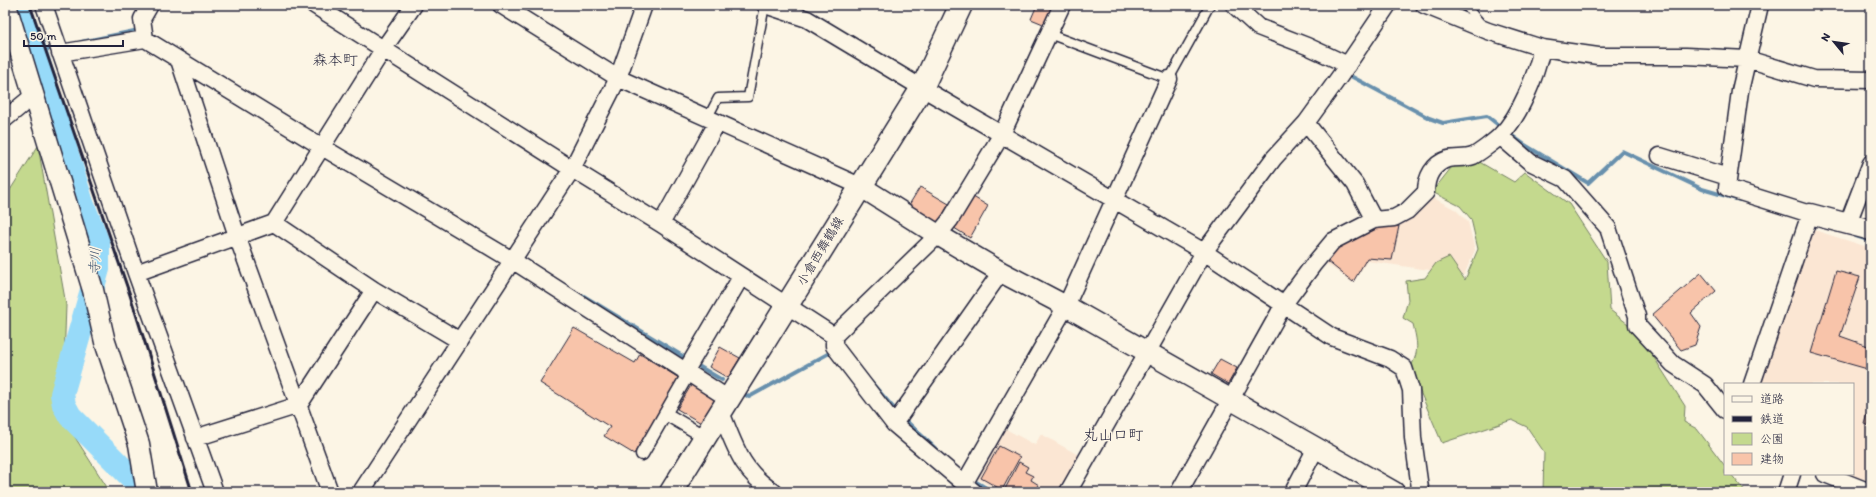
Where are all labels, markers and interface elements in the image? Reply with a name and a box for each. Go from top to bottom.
scale bar [24,22,123,48]
north arrow [1814,22,1854,62]
text: 50 m [30,29,56,43]
text: N [1818,31,1833,44]
district label: 森本町 [312,51,358,69]
street label: 小倉西舞鶴線 [793,213,847,288]
water label: 寺川 [86,247,104,275]
legend [1724,383,1854,475]
text: 道路 [1760,392,1784,406]
text: 鉄道 [1760,412,1784,426]
district label: 丸山口町 [1083,426,1144,444]
text: 公園 [1760,432,1784,446]
text: 建物 [1760,452,1784,466]

